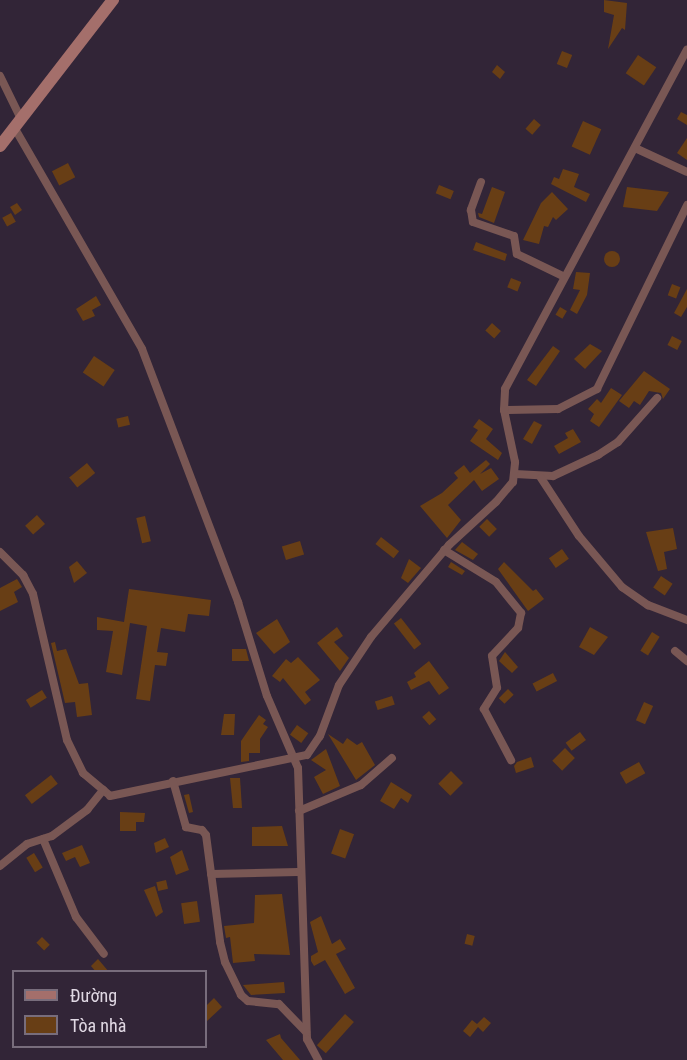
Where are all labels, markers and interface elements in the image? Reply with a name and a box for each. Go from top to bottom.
legend [12,970,207,1048]
text: Đường [70,985,117,1006]
text: Tòa nhà [70,1015,126,1036]

